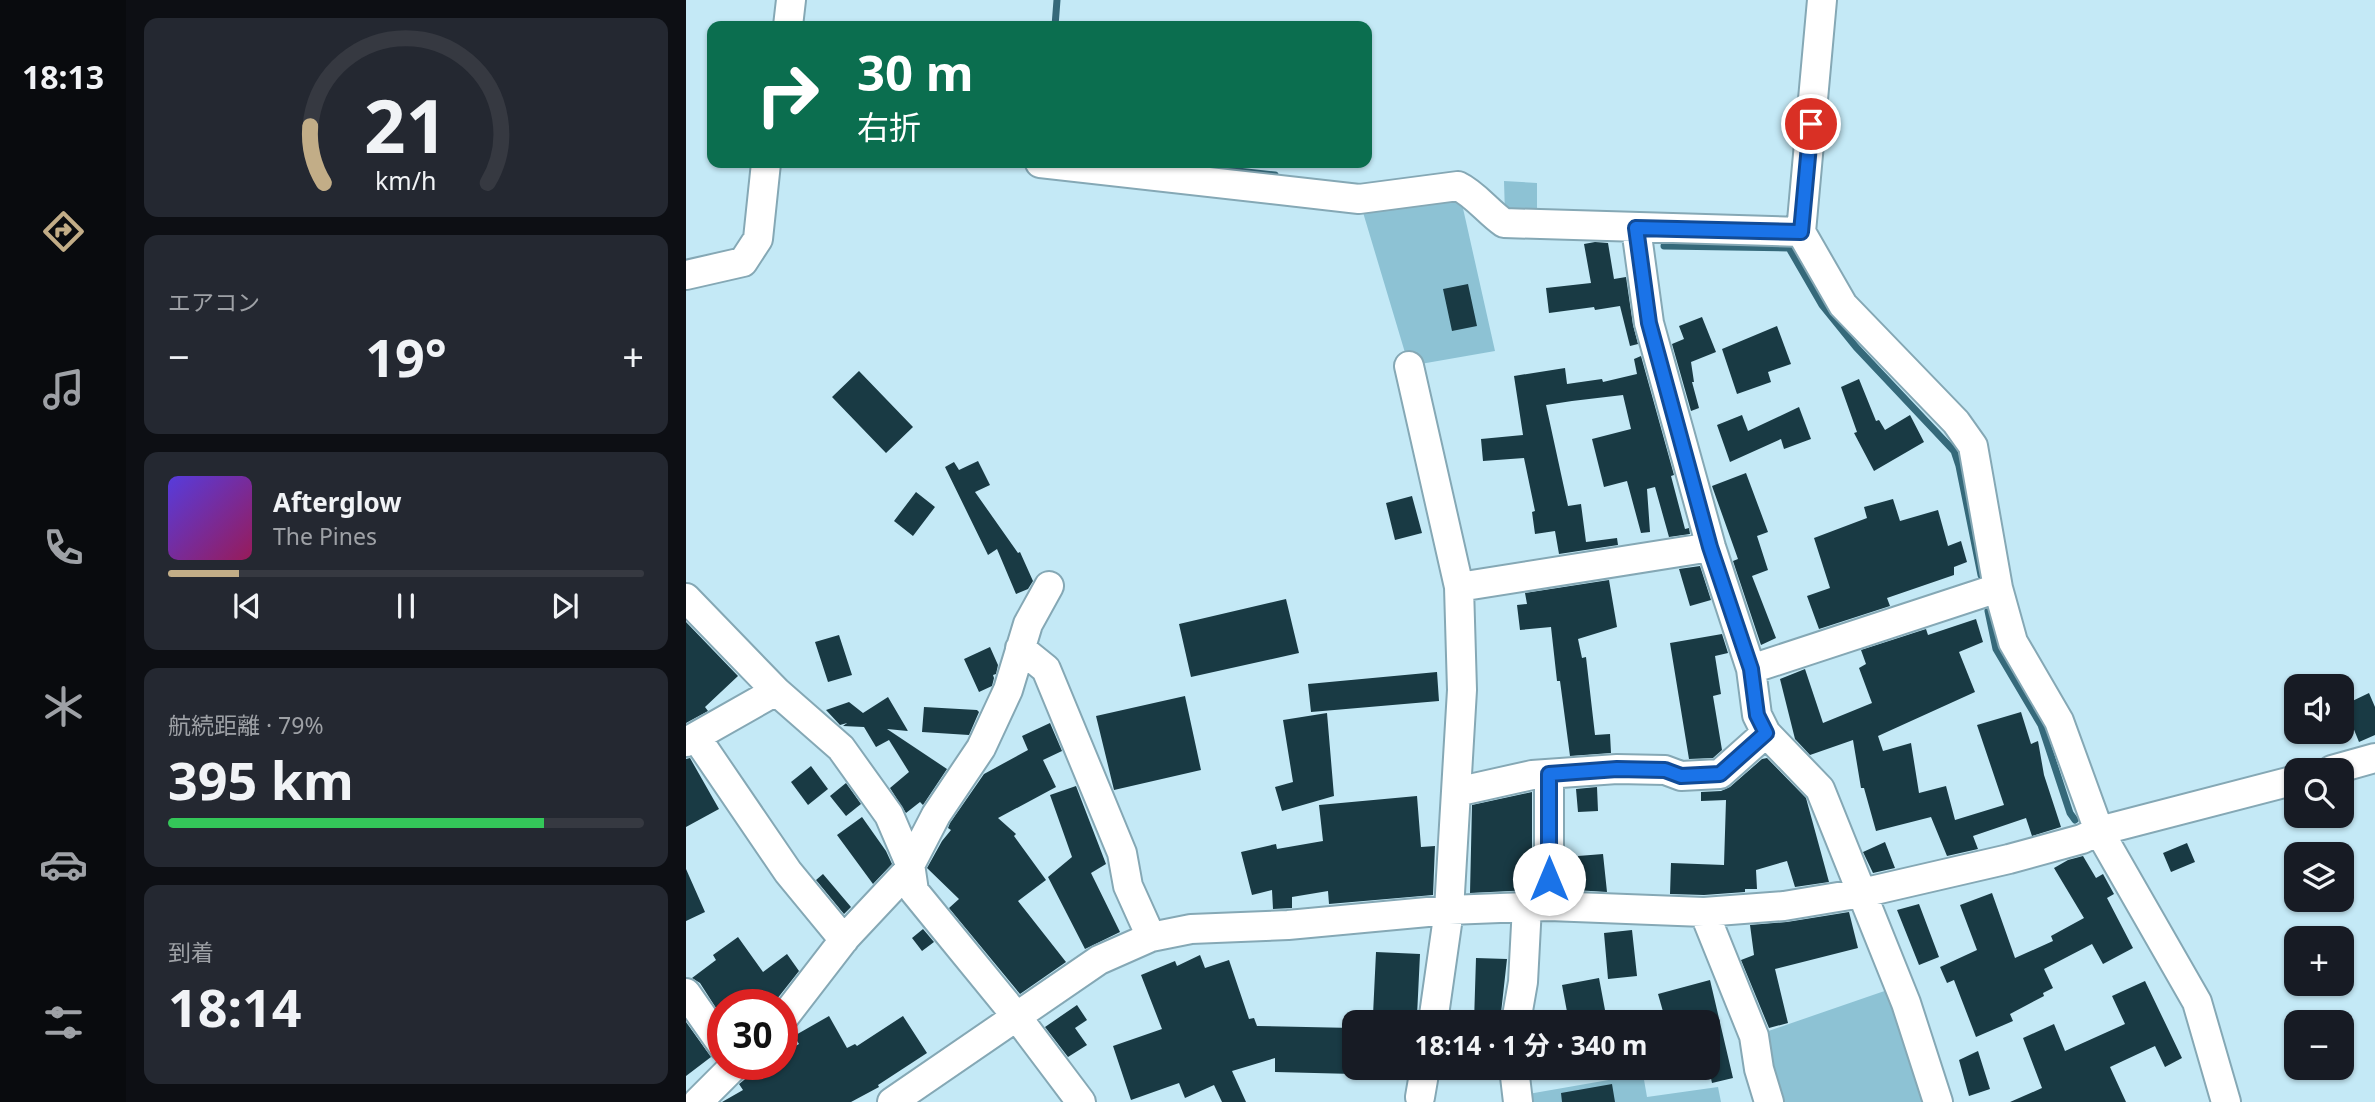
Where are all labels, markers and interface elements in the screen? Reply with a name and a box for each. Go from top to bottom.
text: 30 m [857,39,974,105]
icon: right [742,49,833,140]
text: 18:13 [22,55,104,98]
text: 21 [364,76,448,175]
pin [1781,94,1841,154]
text: 右折 [857,105,921,148]
icon: arrive [1792,105,1830,143]
text: km/h [375,163,437,197]
icon: directions [39,207,88,256]
text: エアコン [168,286,260,318]
text: 19° [365,321,447,392]
text: − [168,330,190,382]
text: + [622,330,644,382]
icon: music [39,365,88,414]
text: Afterglow [273,484,401,520]
text: The Pines [273,520,377,552]
icon: phone [39,523,88,572]
icon: previous [228,587,266,625]
icon: pause [387,587,425,625]
icon: next [546,587,584,625]
map controls [2284,674,2354,1080]
button: sound [2284,674,2354,744]
icon: climate [39,682,88,731]
text: 航続距離 · 79% [168,709,324,741]
text: 395 km [168,744,354,815]
button: search [2284,758,2354,828]
icon: car [39,840,88,889]
position arrow [1512,842,1586,916]
button: layers [2284,842,2354,912]
button: + [2284,926,2354,996]
text: 到着 [168,936,214,968]
text: 18:14 [168,971,302,1042]
speed limit sign: 30 [707,989,798,1080]
icon: filters [39,998,88,1047]
button: − [2284,1010,2354,1080]
text: 18:14 · 1 分 · 340 m [1415,1027,1647,1063]

